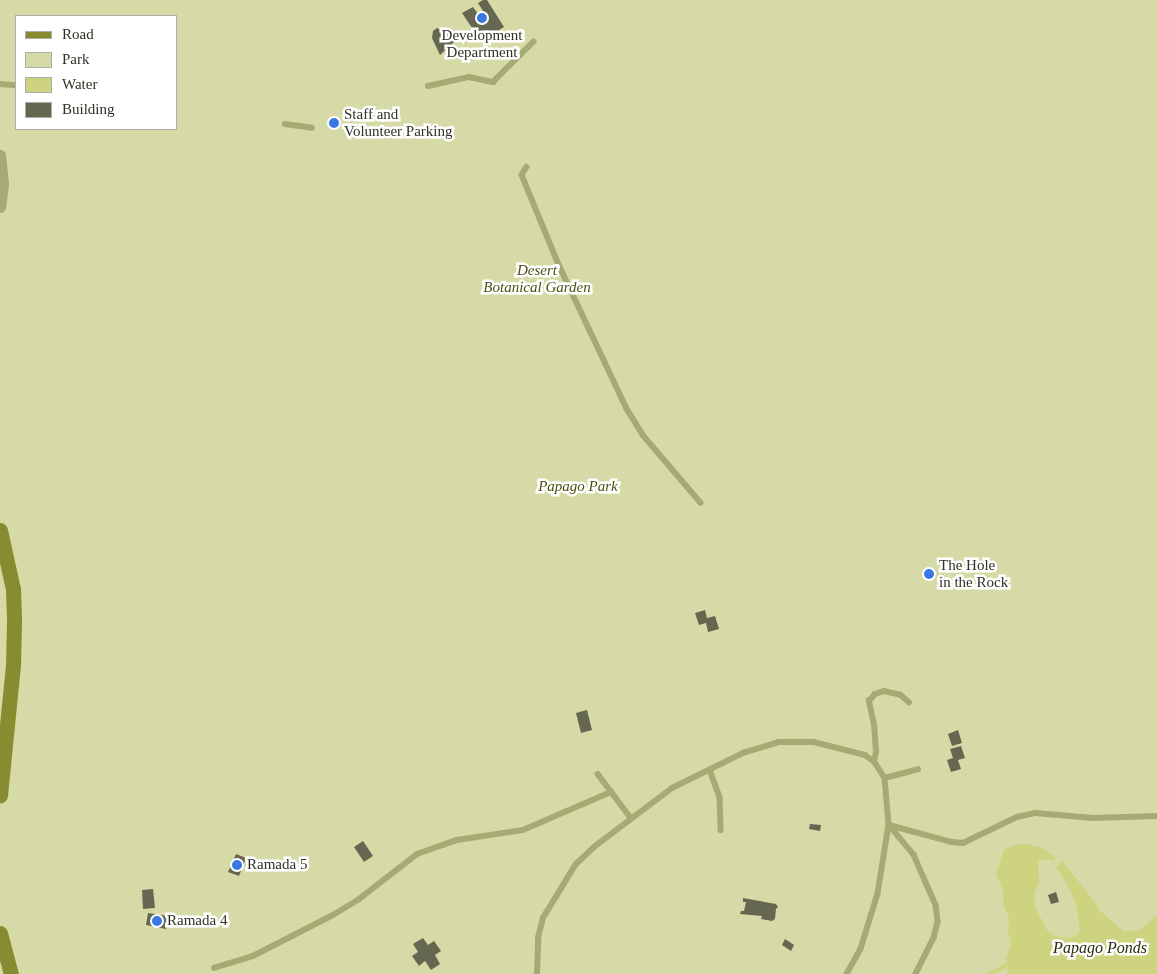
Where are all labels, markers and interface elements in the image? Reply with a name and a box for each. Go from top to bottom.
marker: Development Department [476,12,488,24]
legend [15,15,178,130]
text: Road [62,26,94,42]
place label: Development Department [442,26,522,61]
text: Park [62,51,90,67]
text: Water [62,76,97,92]
text: Building [62,101,115,117]
place label: Staff and Volunteer Parking [344,105,452,140]
marker: Staff and Volunteer Parking [328,117,340,129]
park label: Desert Botanical Garden [483,261,591,296]
park label: Papago Park [538,478,618,496]
place label: The Hole in the Rock [939,556,1008,591]
marker: The Hole in the Rock [923,568,935,580]
place label: Ramada 5 [247,856,307,874]
marker: Ramada 5 [231,859,243,871]
place label: Ramada 4 [167,912,227,930]
marker: Ramada 4 [151,915,163,927]
water label: Papago Ponds [1053,938,1147,958]

